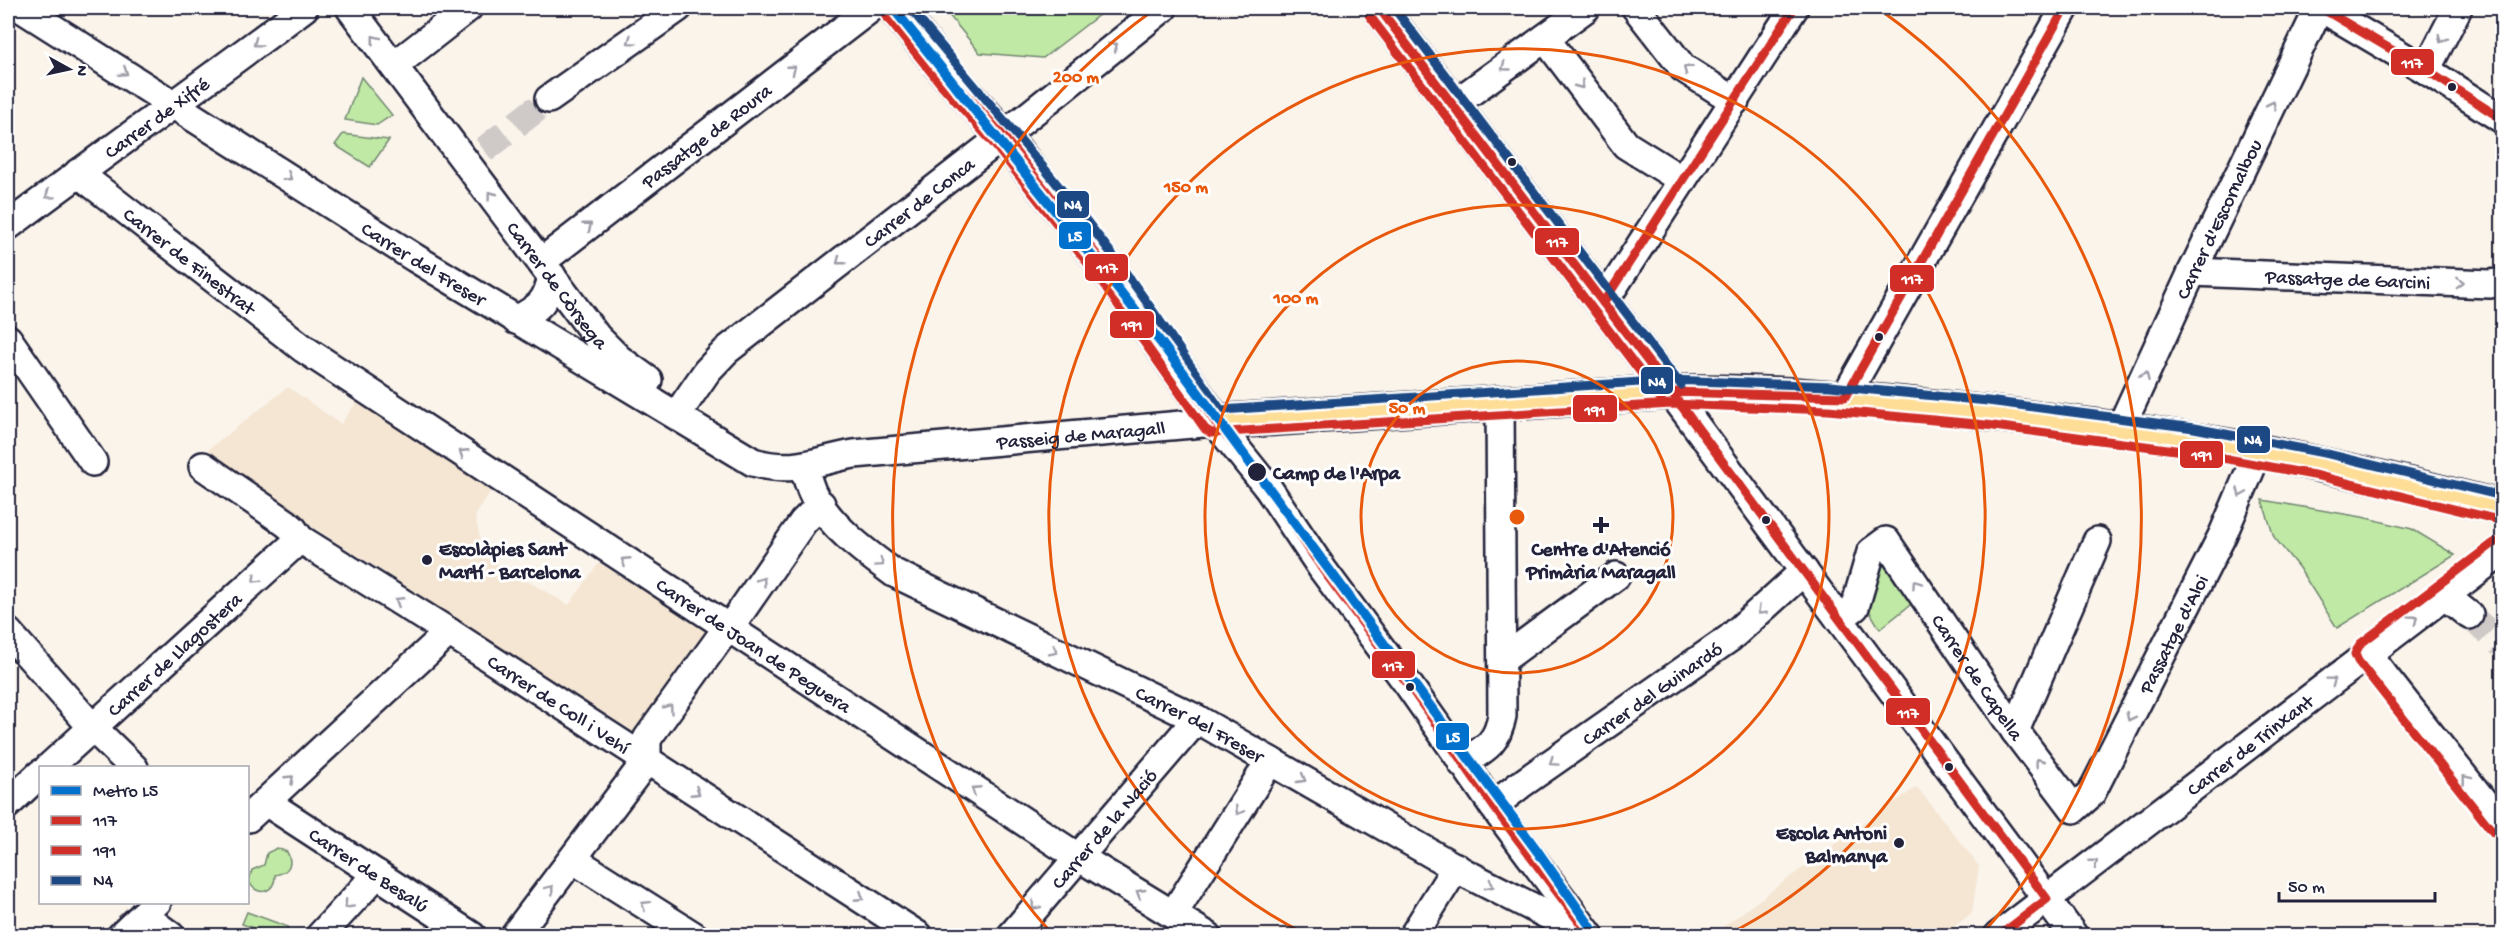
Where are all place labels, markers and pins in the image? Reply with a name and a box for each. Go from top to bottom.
unlabelled marker [2446,81,2458,93]
unlabelled marker [1506,156,1518,168]
unlabelled marker [1873,331,1885,343]
marker: Camp de l'Arpa [1246,461,1268,483]
place label: Camp de l'Arpa [1272,464,1401,487]
centre of rings [1507,507,1527,527]
unlabelled marker [1760,514,1772,526]
marker: Centre d'Atenció Primària Maragall [1592,516,1610,534]
place label: Escolàpies Sant Martí - Barcelona [439,540,581,586]
place label: Centre d'Atenció Primària Maragall [1525,540,1676,586]
marker: Escolàpies Sant Martí - Barcelona [420,553,434,567]
unlabelled marker [1404,681,1416,693]
unlabelled marker [1943,761,1955,773]
place label: Escola Antoni Balmanya [1776,824,1888,870]
marker: Escola Antoni Balmanya [1892,836,1906,850]

